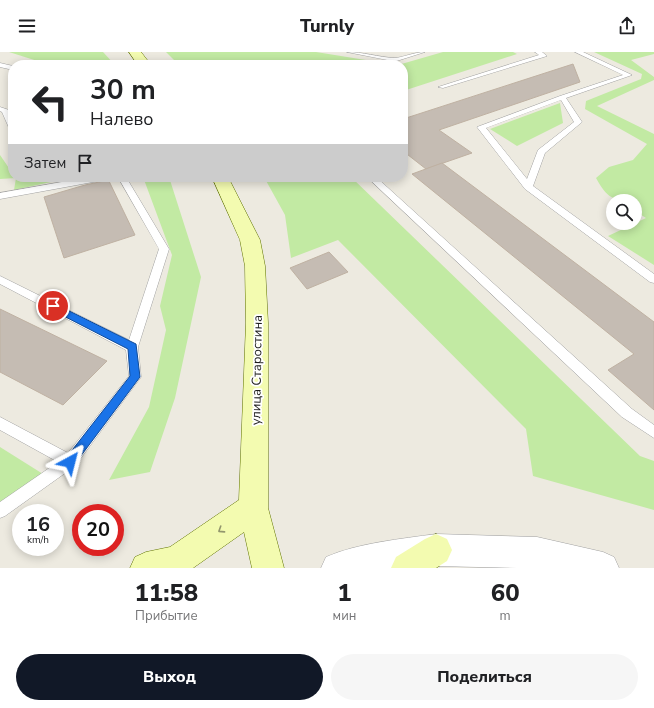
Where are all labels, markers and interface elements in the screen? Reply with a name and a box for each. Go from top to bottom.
text: Turnly [300,14,354,38]
icon: menu [16,15,38,37]
icon: share [616,15,638,37]
text: 30 m [90,71,156,109]
icon: left [24,76,76,128]
text: Налево [90,107,154,131]
icon: arrive [74,152,96,174]
text: Затем [24,153,66,173]
map controls [606,194,642,230]
button: search [606,194,642,230]
pin [36,289,70,323]
icon: arrive [42,295,64,317]
street label: улица Старостина [247,315,267,425]
position arrow [49,441,91,483]
speed limit sign: 20 [72,504,124,556]
text: 16 [26,511,50,538]
one-way arrow [218,525,225,533]
text: km/h [27,533,49,547]
text: 11:58 [134,577,198,609]
text: 1 [337,577,352,609]
text: 60 [491,577,520,609]
text: Прибытие [135,607,197,625]
text: мин [333,607,356,625]
text: m [500,607,511,625]
button: Выход [16,654,323,700]
button: Поделиться [331,654,638,700]

